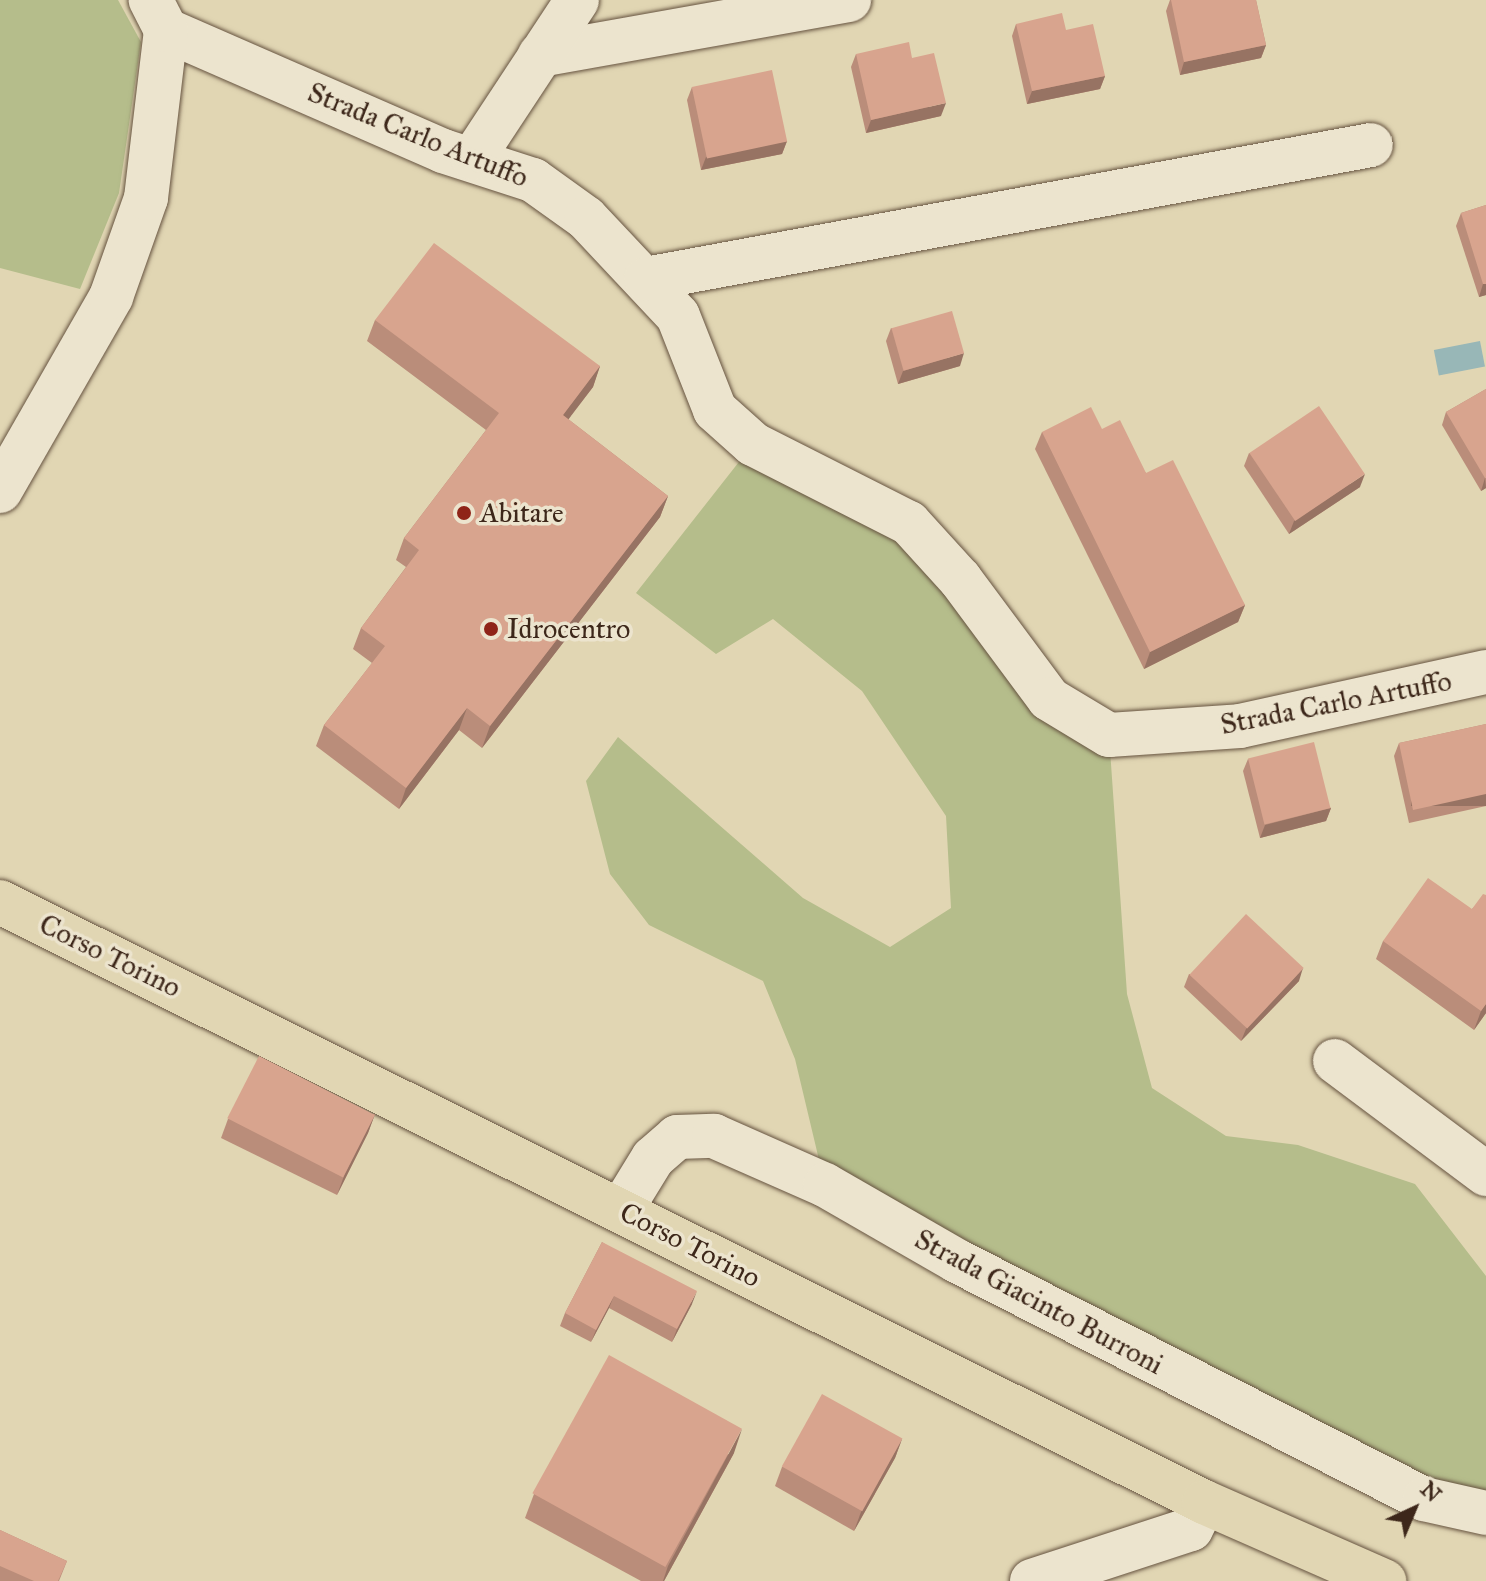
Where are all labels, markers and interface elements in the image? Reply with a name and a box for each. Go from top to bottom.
street label: Strada Carlo Artuffo [303,75,533,195]
place label: Abitare [480,496,564,530]
marker: Abitare [455,504,473,522]
place label: Idrocentro [507,612,630,646]
marker: Idrocentro [482,620,500,638]
street label: Strada Carlo Artuffo [1218,664,1454,742]
street label: Corso Torino [34,907,186,1005]
street label: Corso Torino [614,1195,766,1295]
street label: Strada Giacinto Burroni [909,1222,1169,1382]
north arrow [1374,1469,1454,1549]
text: N [1415,1475,1447,1508]

